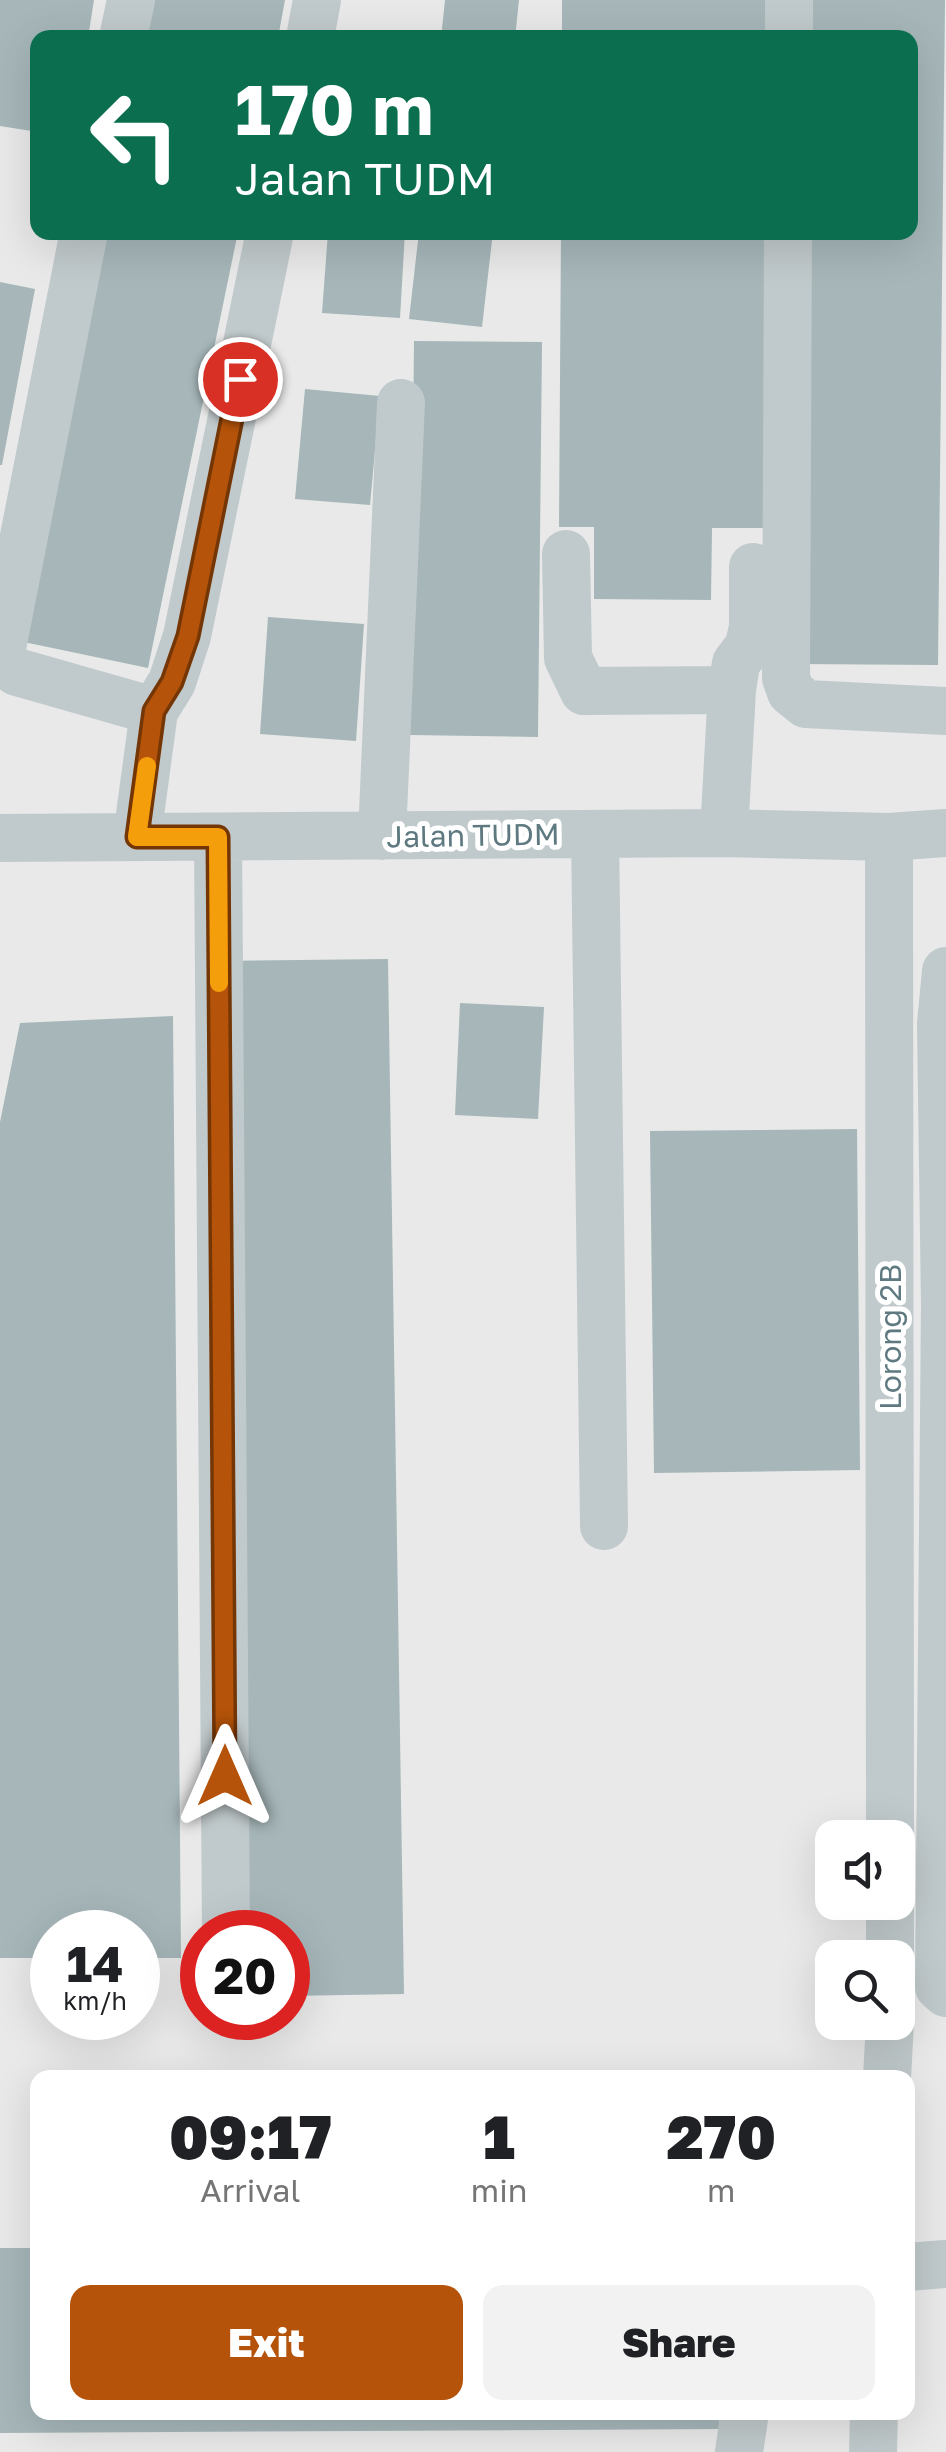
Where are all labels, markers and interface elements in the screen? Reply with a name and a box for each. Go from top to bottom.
text: 170 m [235,66,433,150]
icon: left [70,70,200,200]
text: Jalan TUDM [235,151,495,205]
pin [198,337,283,422]
icon: arrive [213,352,268,407]
street label: Jalan TUDM [386,815,560,855]
street label: Lorong 2B [872,1264,908,1410]
position arrow [173,1724,277,1828]
map controls [815,1820,915,2040]
button: sound [815,1820,915,1920]
speed limit sign: 20 [180,1910,310,2040]
text: 14 [66,1933,123,1993]
button: search [815,1940,915,2040]
text: km/h [63,1985,127,2016]
text: 09:17 [169,2100,332,2172]
text: 1 [483,2100,515,2172]
text: 270 [666,2100,776,2172]
text: Arrival [200,2171,301,2209]
text: min [471,2171,527,2209]
text: m [707,2171,735,2209]
button: Exit [70,2285,463,2400]
button: Share [483,2285,875,2400]

